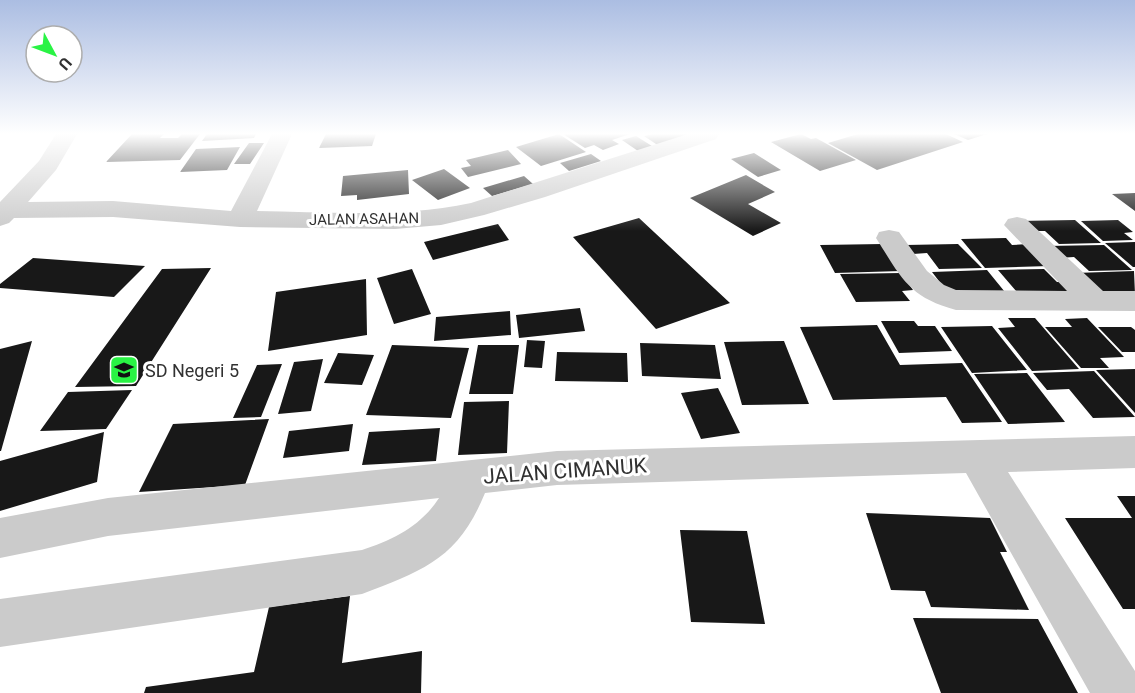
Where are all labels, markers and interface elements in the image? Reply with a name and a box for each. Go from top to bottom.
north arrow [24,24,84,84]
text: U [54,53,76,74]
street label: JALAN ASAHAN [309,209,419,229]
school or university icon: SD Negeri 5 [108,354,140,386]
place label: SD Negeri 5 [145,360,239,381]
street label: JALAN CIMANUK [482,453,648,489]

